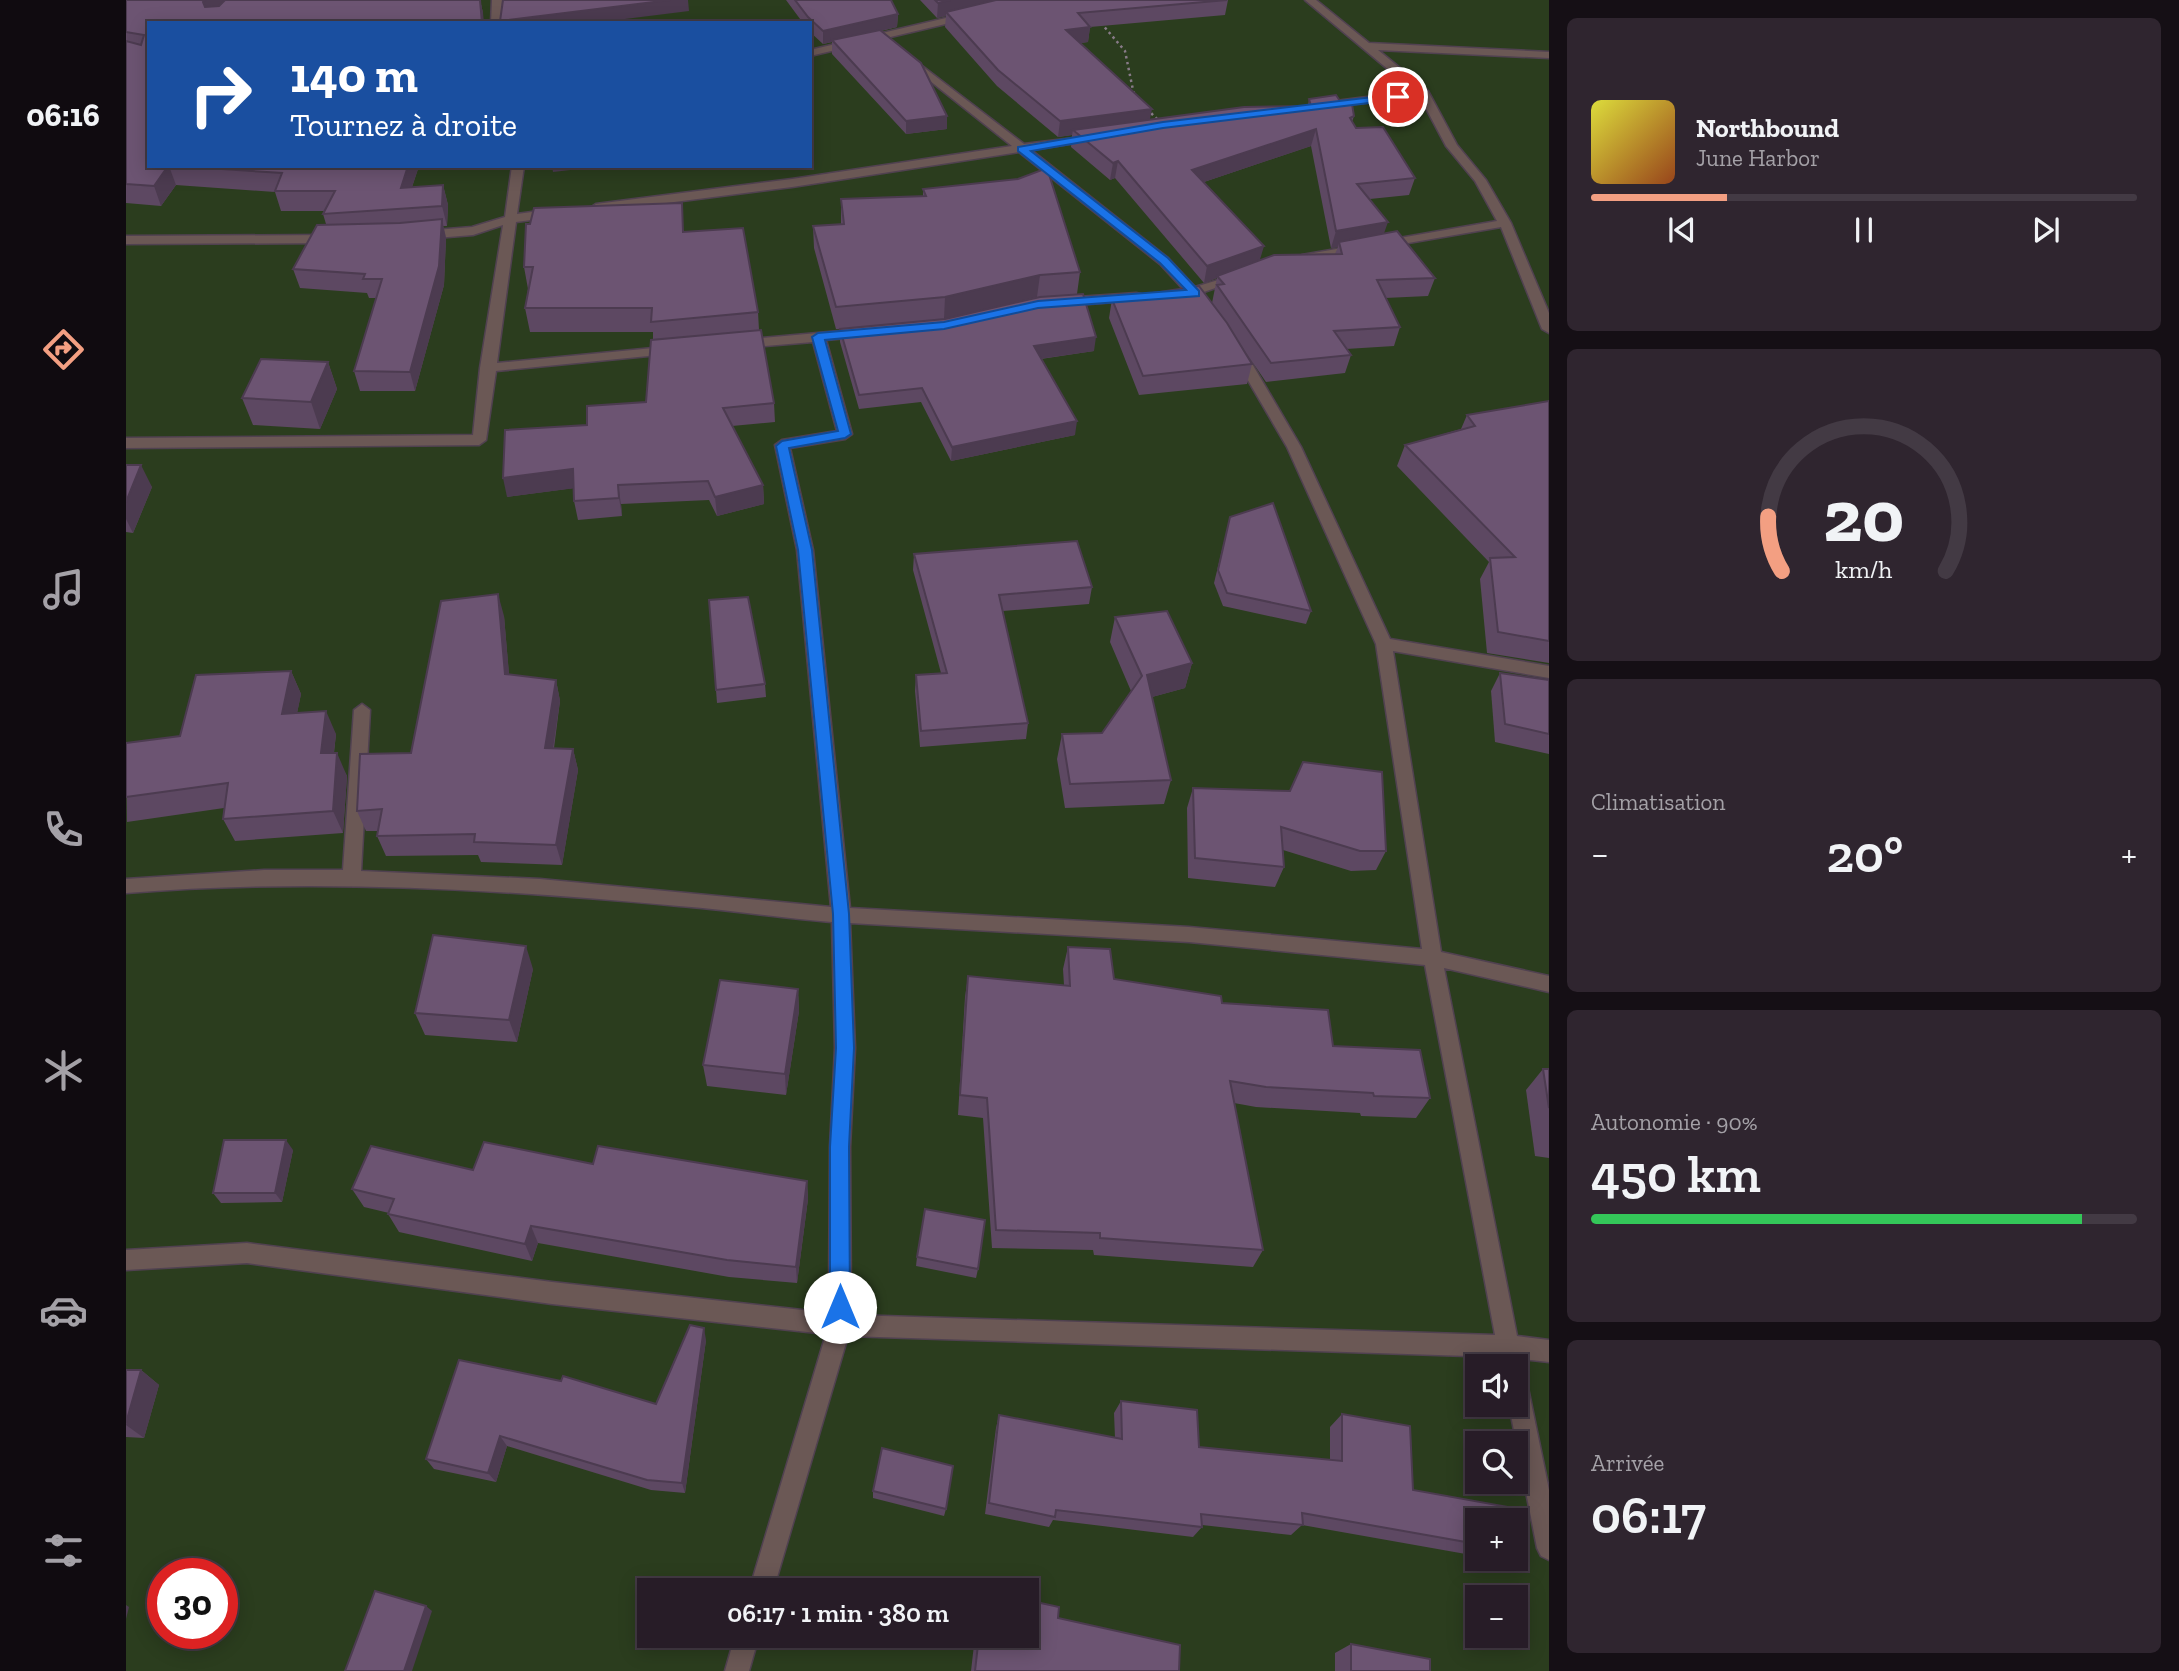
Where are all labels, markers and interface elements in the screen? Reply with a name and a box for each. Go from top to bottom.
text: 140 m [290,46,418,105]
icon: right [175,49,266,140]
pin [1368,67,1428,127]
icon: arrive [1379,78,1417,116]
text: 06:16 [26,96,100,134]
text: Tournez à droite [290,106,517,144]
text: Northbound [1696,112,1839,144]
text: June Harbor [1696,144,1820,172]
icon: previous [1663,211,1701,249]
icon: pause [1845,211,1883,249]
icon: next [2027,211,2065,249]
icon: directions [39,325,88,374]
text: 20 [1823,472,1905,560]
text: km/h [1835,554,1893,584]
icon: music [39,565,88,614]
text: Climatisation [1591,788,1725,816]
icon: phone [39,805,88,854]
text: 20° [1826,823,1903,885]
text: − [1591,831,1609,877]
text: + [2121,831,2137,877]
icon: climate [39,1046,88,1095]
text: Autonomie · 90% [1591,1108,1758,1136]
text: 450 km [1591,1143,1761,1205]
position arrow [803,1270,877,1344]
icon: car [39,1286,88,1335]
map controls [1465,1354,1528,1648]
button: sound [1465,1354,1528,1417]
button: search [1465,1431,1528,1494]
text: Arrivée [1591,1449,1664,1477]
text: 06:17 [1591,1484,1706,1546]
button: + [1465,1508,1528,1571]
icon: filters [39,1526,88,1575]
speed limit sign: 30 [147,1558,238,1649]
button: − [1465,1585,1528,1648]
text: 06:17 · 1 min · 380 m [727,1597,949,1629]

